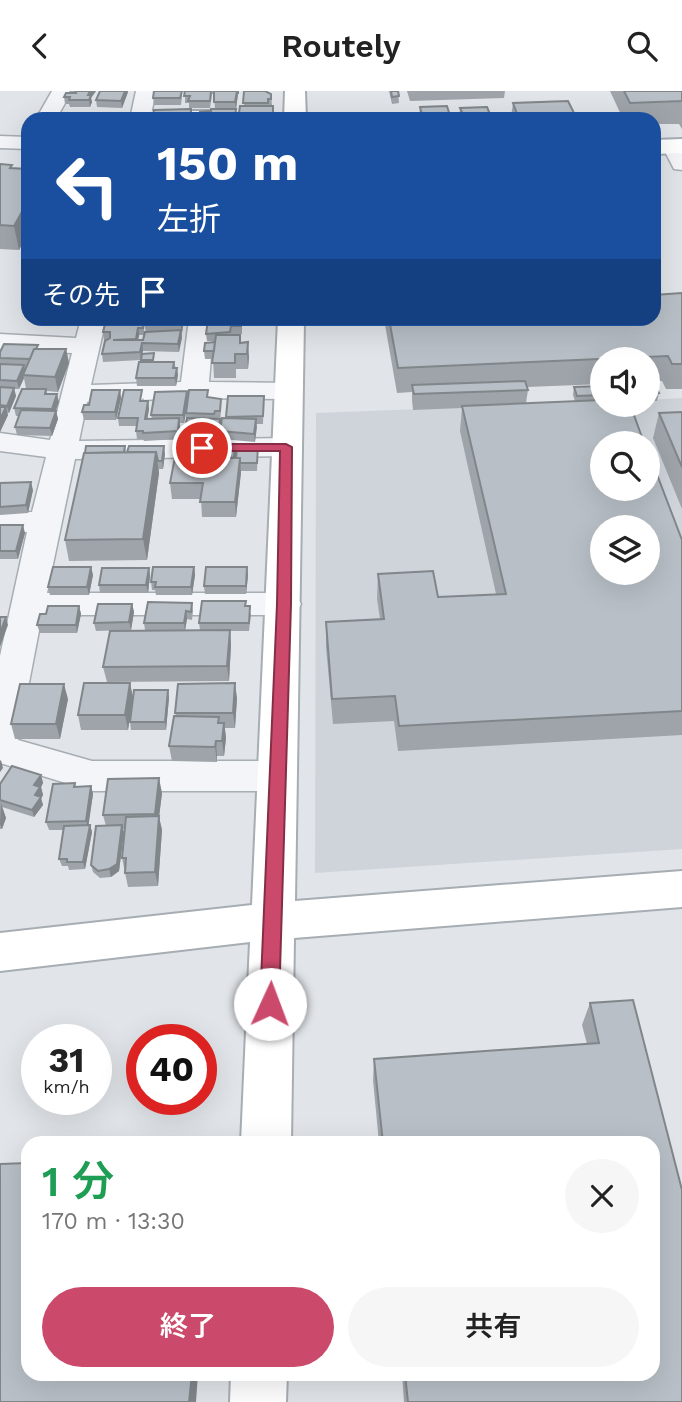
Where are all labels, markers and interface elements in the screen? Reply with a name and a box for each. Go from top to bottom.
icon: back [21,27,59,65]
text: Routely [281,27,401,65]
icon: search [623,27,661,65]
text: 150 m [157,134,298,192]
icon: left [42,140,133,231]
text: 左折 [157,200,221,238]
icon: arrive [134,273,172,311]
text: その先 [42,280,120,310]
map controls [590,347,660,585]
button: sound [590,347,660,417]
pin [172,418,232,478]
icon: arrive [183,429,221,467]
button: search [590,431,660,501]
button: layers [590,515,660,585]
position arrow [233,967,307,1041]
speed limit sign: 40 [126,1024,217,1115]
text: 31 [49,1039,84,1081]
text: km/h [43,1076,90,1097]
text: 1 分 [42,1157,114,1206]
button: close [565,1159,639,1233]
text: 170 m · 13:30 [42,1208,185,1235]
button: 終了 [42,1287,334,1367]
button: 共有 [348,1287,639,1367]

